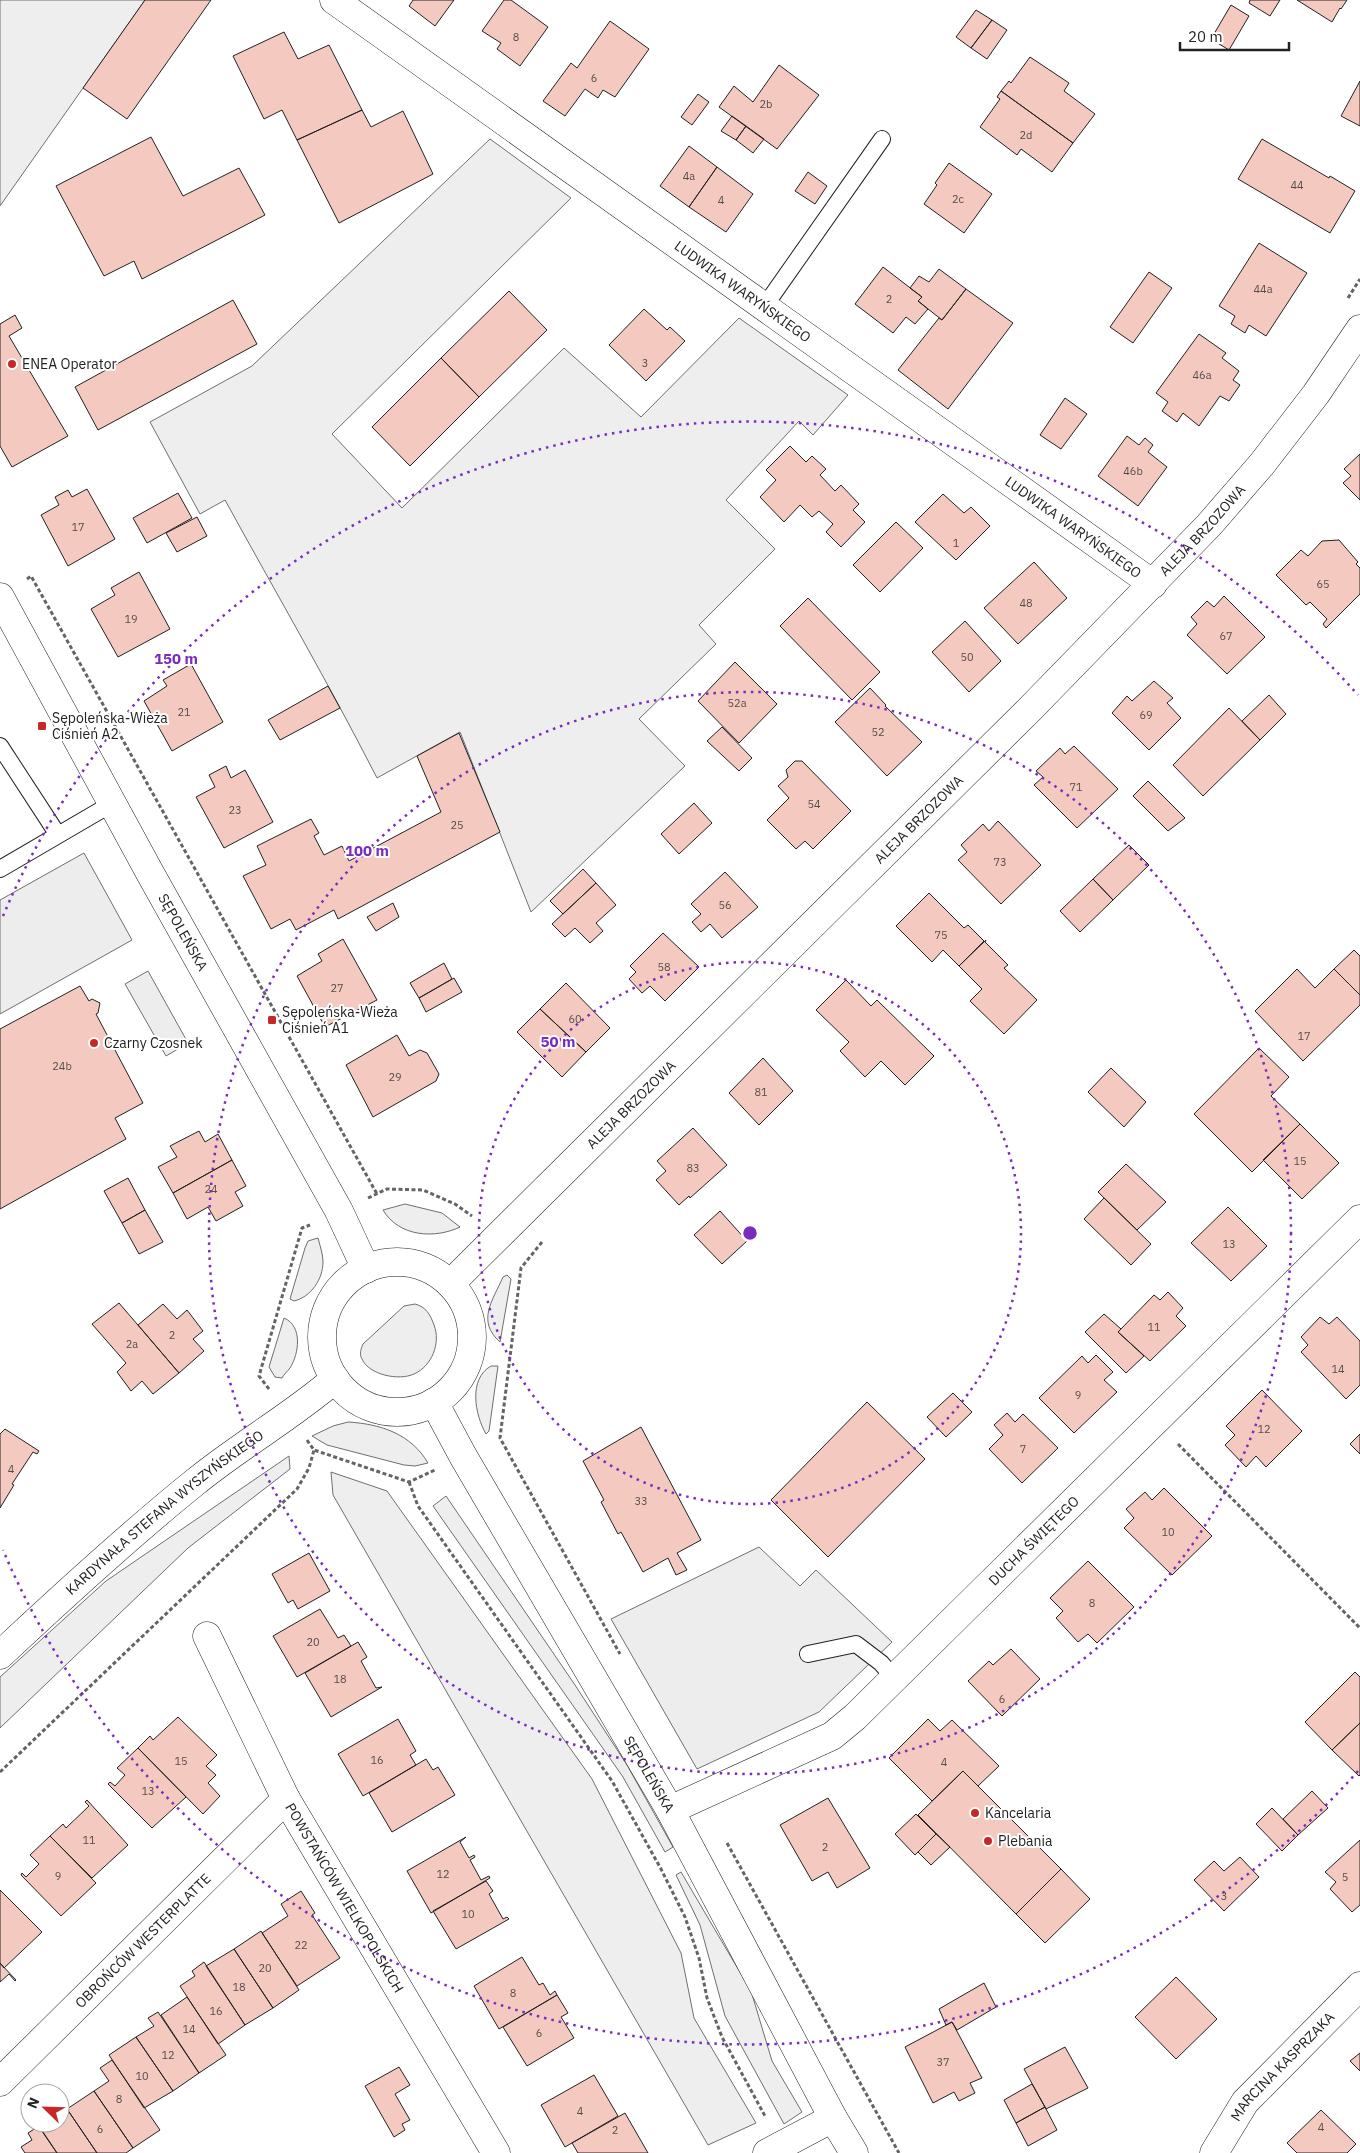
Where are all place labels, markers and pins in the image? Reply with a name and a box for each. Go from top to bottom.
place label: ENEA Operator [22,355,117,373]
marker: ENEA Operator [6,358,18,370]
place label: Sępoleńska-Wieża Ciśnień A2 [52,709,168,743]
marker: Sępoleńska-Wieża Ciśnień A2 [36,720,48,732]
place label: Sępoleńska-Wieża Ciśnień A1 [282,1003,398,1037]
marker: Sępoleńska-Wieża Ciśnień A1 [266,1014,278,1026]
place label: Czarny Czosnek [104,1034,203,1052]
marker: Czarny Czosnek [88,1037,100,1049]
centre of rings [741,1224,759,1242]
place label: Kancelaria [985,1804,1052,1822]
marker: Kancelaria [969,1807,981,1819]
place label: Plebania [998,1832,1053,1850]
marker: Plebania [982,1835,994,1847]

